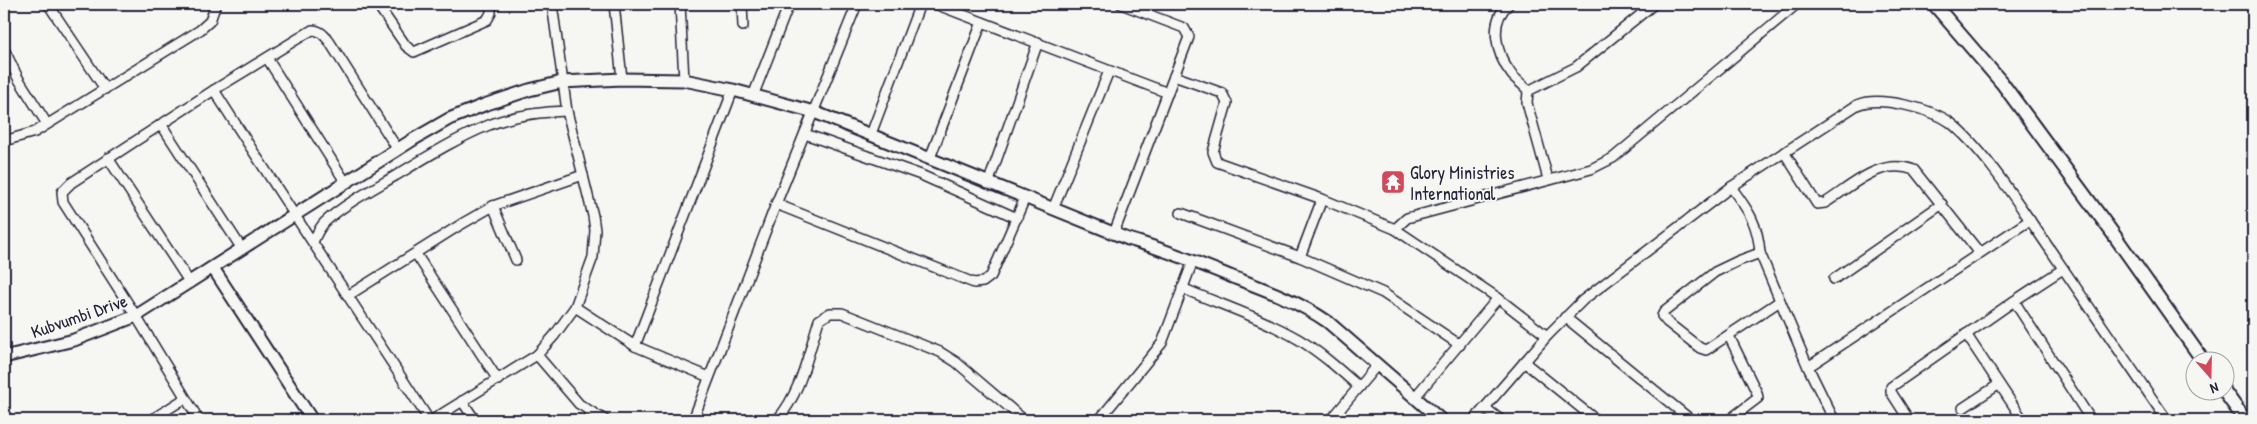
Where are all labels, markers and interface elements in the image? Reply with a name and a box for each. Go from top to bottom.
place label: Glory Ministries International [1410,160,1515,206]
temple icon: Glory Ministries International [1380,169,1406,195]
street label: Kubvumbi Drive [28,288,130,344]
north arrow [2184,352,2234,402]
text: N [2207,378,2221,399]

